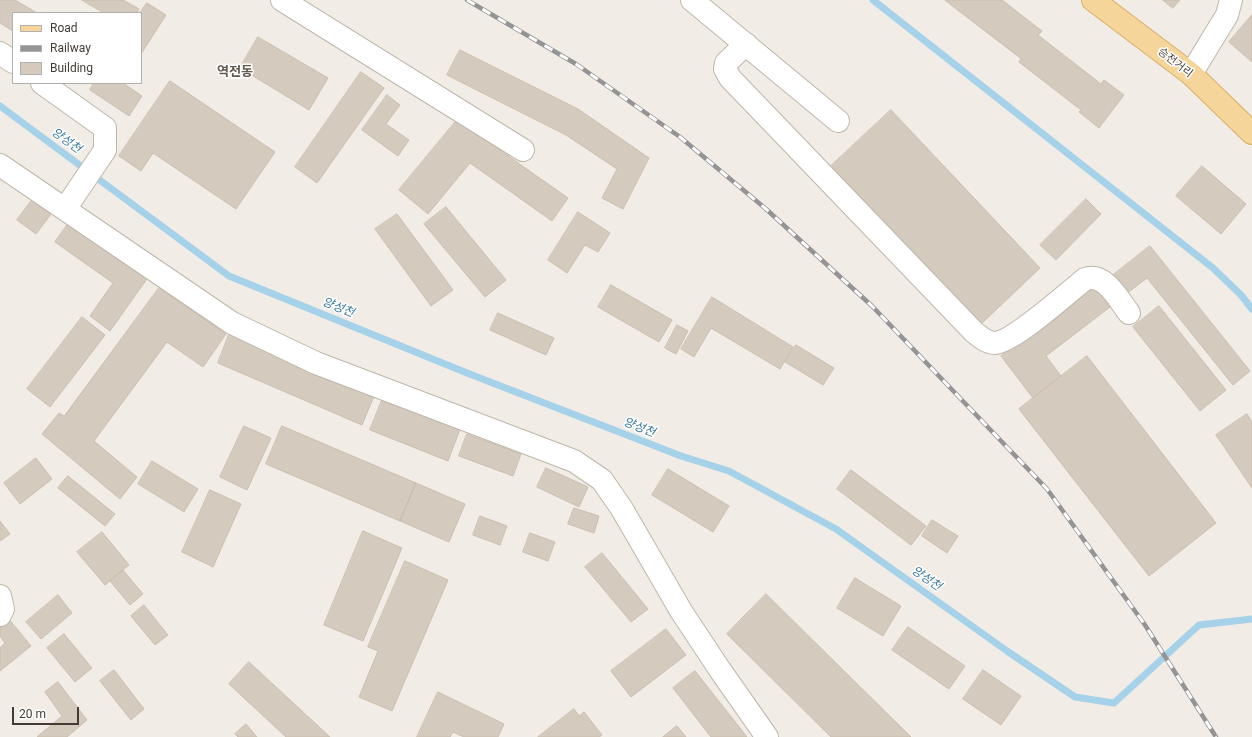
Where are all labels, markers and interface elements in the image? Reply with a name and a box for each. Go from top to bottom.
legend [12,12,142,84]
text: Road [50,21,78,35]
text: Railway [50,41,91,55]
street label: 승전거리 [1155,45,1195,81]
text: Building [50,61,93,75]
district label: 역전동 [217,65,253,81]
water label: 양성천 [48,125,84,157]
water label: 양성천 [320,295,356,321]
water label: 양성천 [621,415,657,441]
water label: 양성천 [908,564,944,594]
scale bar [14,699,81,725]
text: 20 m [19,707,46,721]

